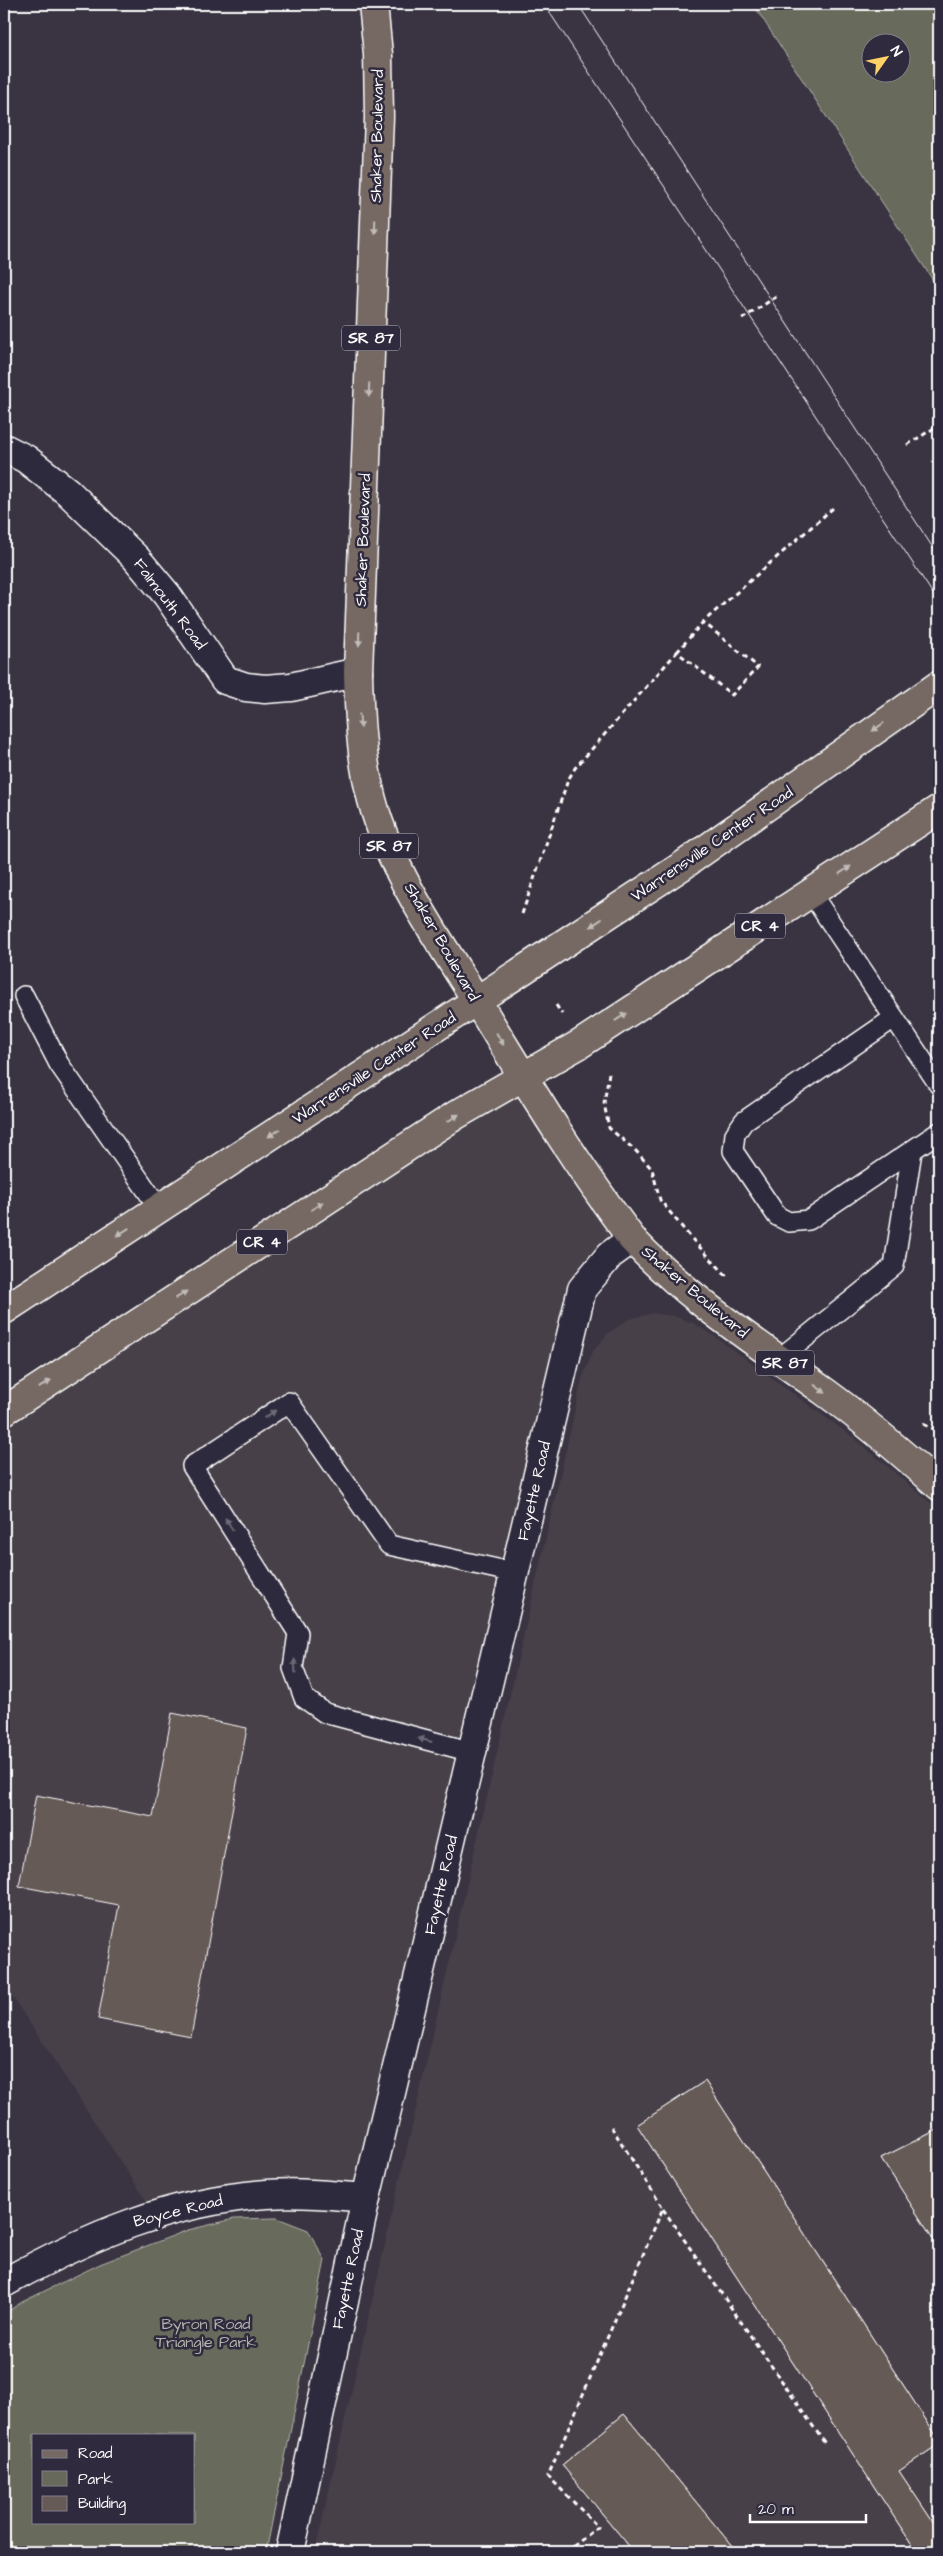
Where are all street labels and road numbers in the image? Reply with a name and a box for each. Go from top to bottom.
street label: Shaker Boulevard [365,69,389,203]
road number: SR 87 [342,326,400,350]
street label: Shaker Boulevard [350,473,376,607]
street label: Falmouth Road [128,554,212,654]
street label: Warrensville Center Road [626,781,798,907]
road number: SR 87 [360,834,418,858]
street label: Shaker Boulevard [399,879,485,1005]
road number: CR 4 [735,914,785,938]
street label: Warrensville Center Road [288,1007,460,1129]
road number: CR 4 [237,1230,287,1254]
street label: Shaker Boulevard [637,1241,753,1343]
road number: SR 87 [756,1350,814,1376]
street label: Fayette Road [512,1439,557,1543]
street label: Fayette Road [419,1833,464,1937]
street label: Boyce Road [131,2189,225,2234]
street label: Fayette Road [327,2227,370,2331]

